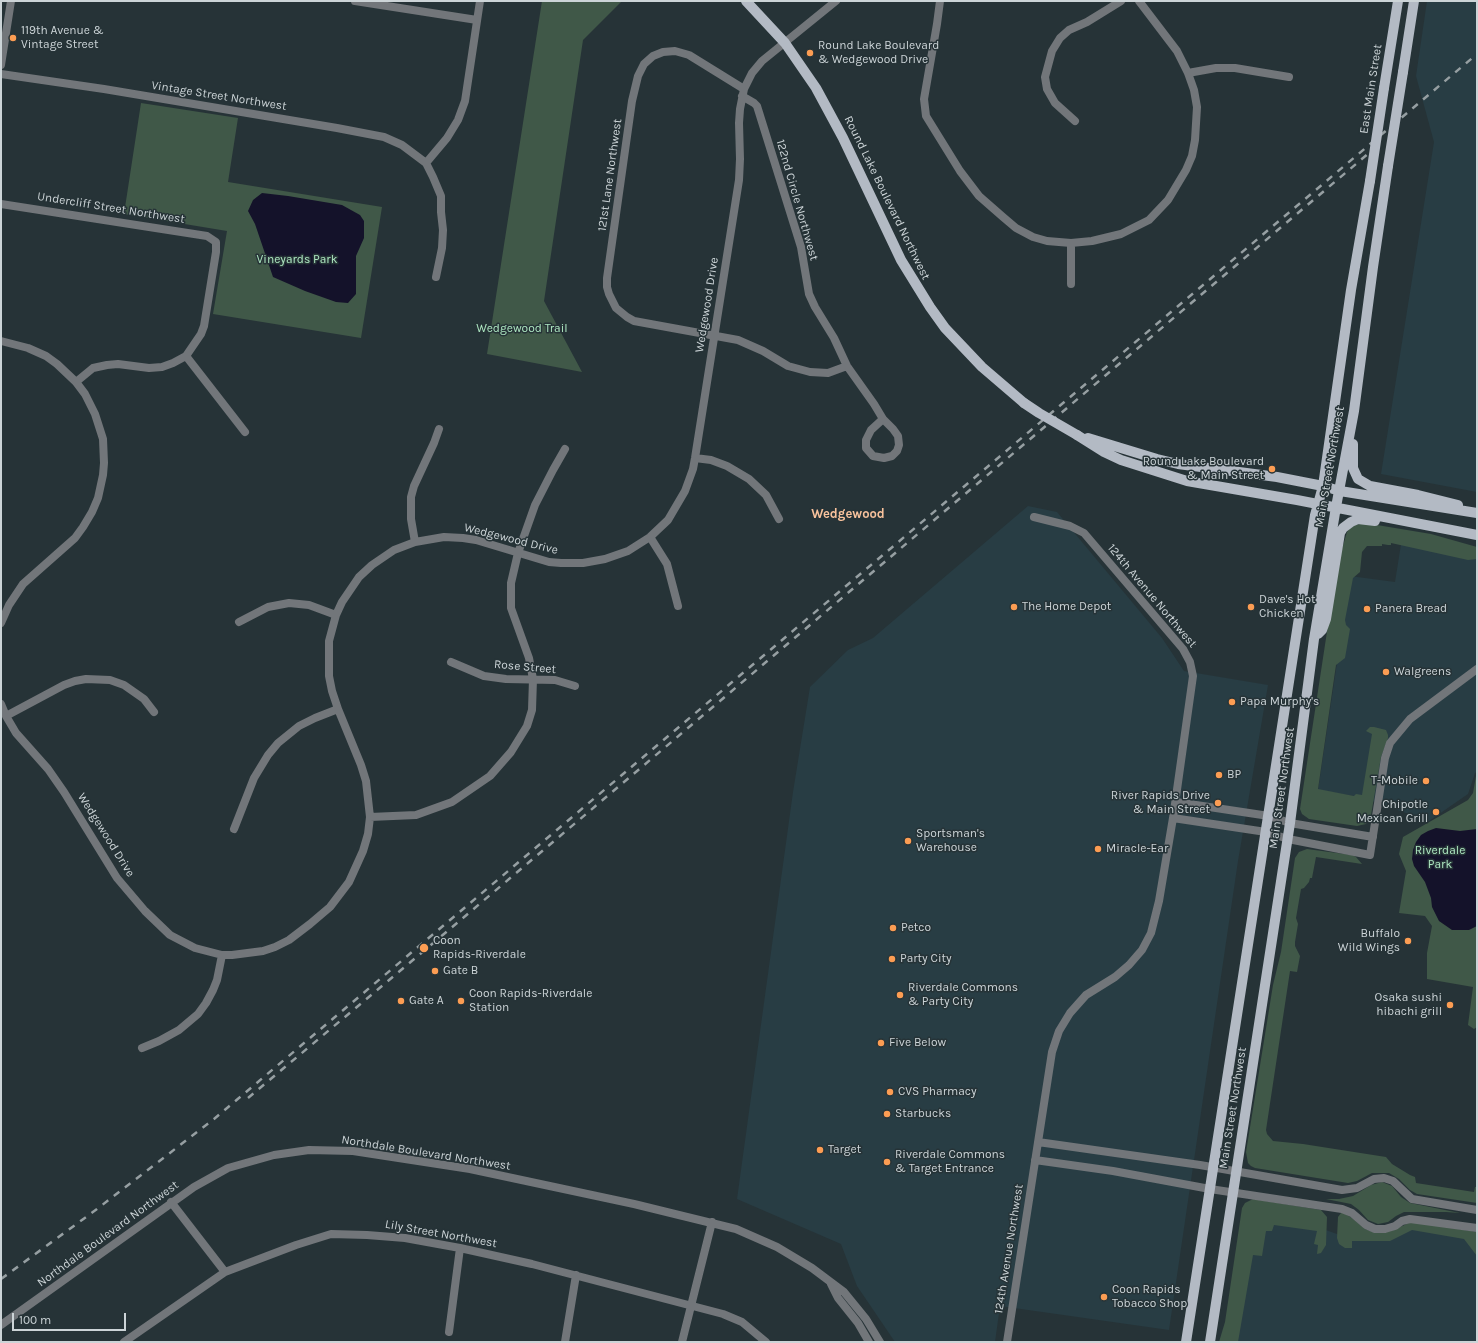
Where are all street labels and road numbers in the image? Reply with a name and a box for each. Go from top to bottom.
street label: East Main Street [1357,43,1385,135]
street label: Vintage Street Northwest [150,78,288,114]
street label: Round Lake Boulevard Northwest [841,114,933,282]
street label: 121st Lane Northwest [595,118,625,232]
street label: 122nd Circle Northwest [773,138,821,262]
street label: Undercliff Street Northwest [36,189,186,227]
street label: Wedgewood Drive [692,256,722,354]
street label: Main Street Northwest [1312,405,1348,529]
street label: Wedgewood Drive [463,520,559,558]
street label: 124th Avenue Northwest [1104,541,1200,651]
street label: Rose Street [493,657,557,677]
street label: Main Street Northwest [1266,726,1298,850]
street label: Wedgewood Drive [74,790,138,880]
street label: Main Street Northwest [1216,1046,1250,1170]
street label: Northdale Boulevard Northwest [340,1132,512,1174]
street label: Northdale Boulevard Northwest [35,1178,181,1290]
street label: 124th Avenue Northwest [992,1183,1026,1315]
street label: Lily Street Northwest [384,1217,498,1251]

